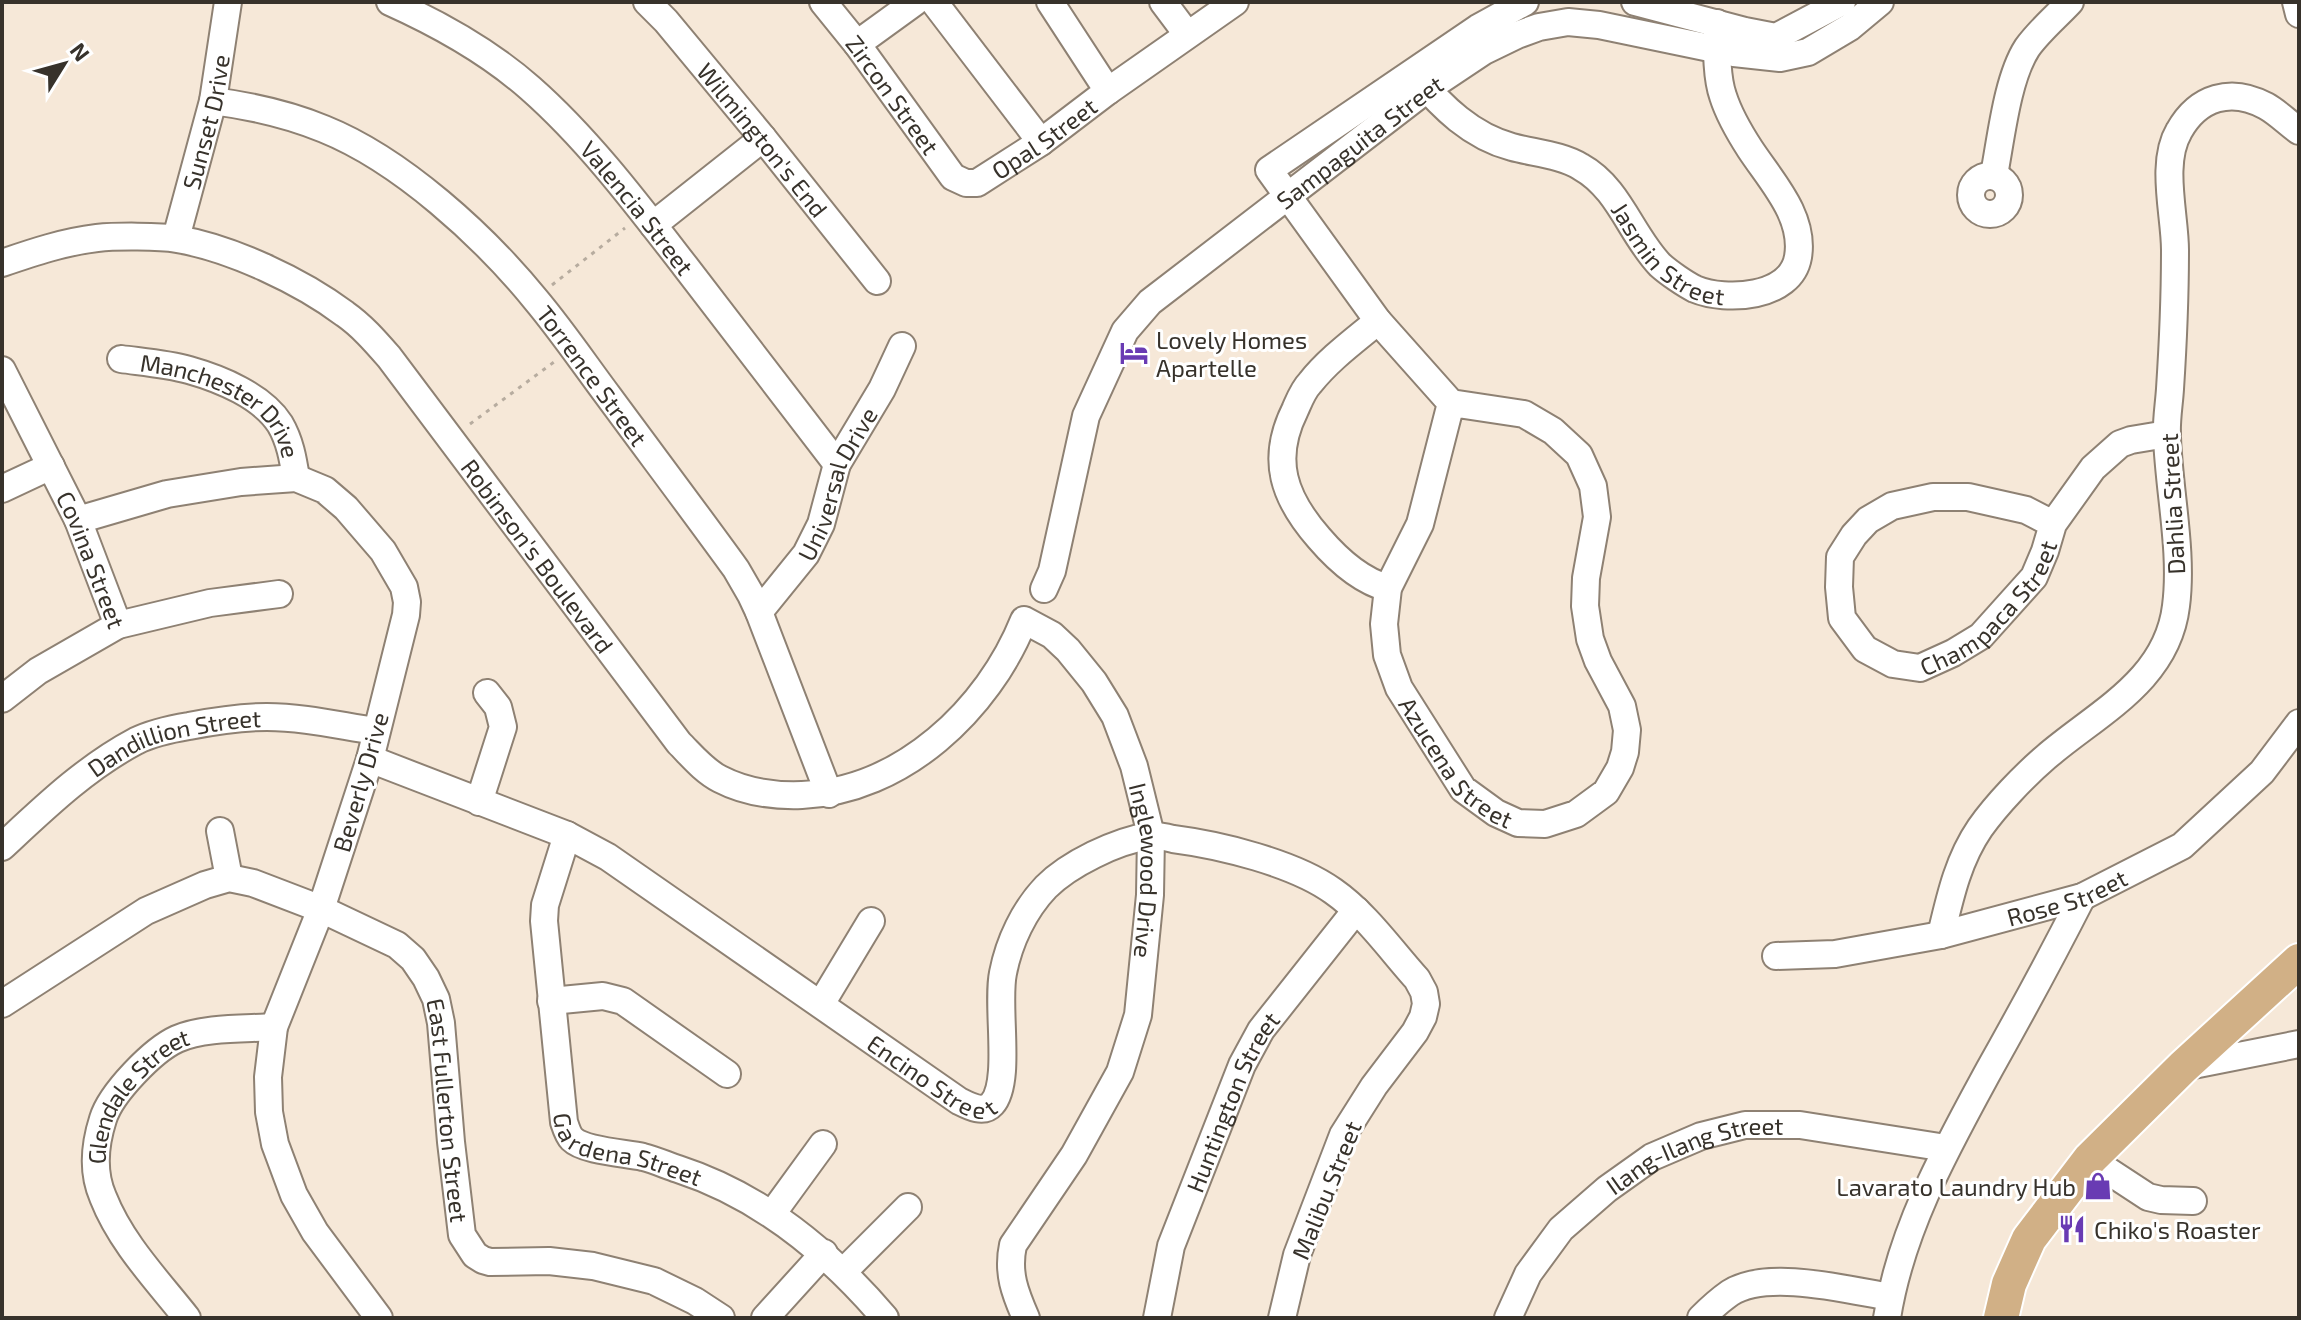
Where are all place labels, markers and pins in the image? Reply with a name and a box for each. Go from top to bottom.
place label: Lovely Homes Apartelle [1156,325,1307,382]
hotel icon: Lovely Homes Apartelle [1119,338,1149,368]
shop icon: Lavarato Laundry Hub [2083,1171,2113,1201]
place label: Lavarato Laundry Hub [1836,1172,2076,1201]
restaurant icon: Chiko's Roaster [2057,1214,2087,1244]
place label: Chiko's Roaster [2094,1215,2261,1244]

